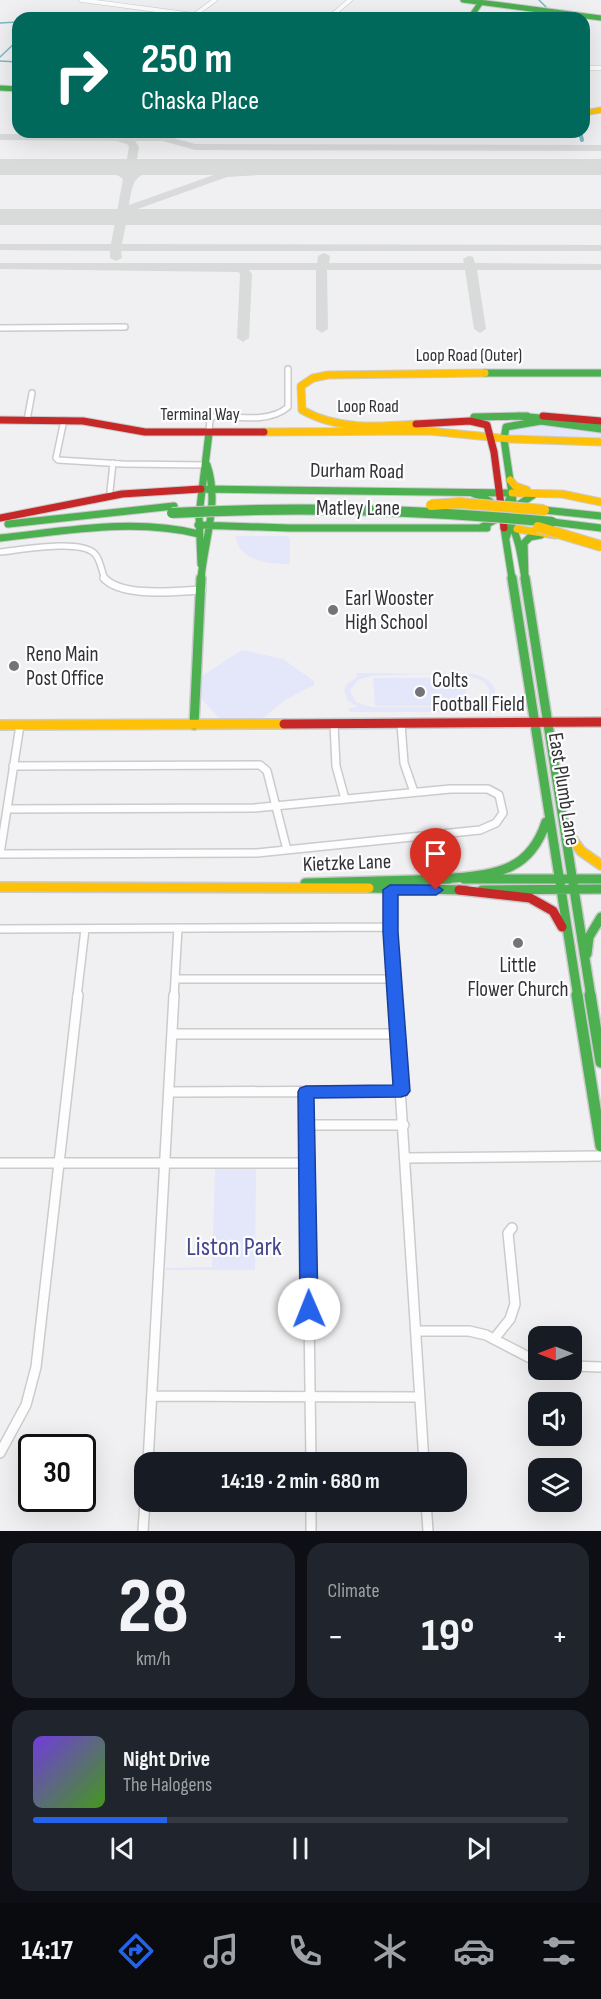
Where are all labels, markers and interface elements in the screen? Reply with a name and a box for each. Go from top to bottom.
text: 250 m [141,34,232,85]
icon: right [42,36,120,114]
text: Chaska Place [141,85,259,117]
street label: Loop Road (Outer) [416,345,522,366]
street label: Loop Road [337,396,399,417]
street label: Terminal Way [160,404,240,425]
street label: Durham Road [310,458,404,484]
street label: Matley Lane [316,496,400,521]
place label: Earl Wooster High School [345,586,434,635]
marker: Earl Wooster High School [326,603,340,617]
place label: Reno Main Post Office [26,642,104,691]
marker: Reno Main Post Office [7,659,21,673]
place label: Colts Football Field [432,668,525,717]
marker: Colts Football Field [413,685,427,699]
street label: East Plumb Lane [543,731,585,847]
pin [410,828,461,890]
icon: arrive [419,837,452,870]
street label: Kietzke Lane [302,849,392,877]
marker: Little Flower Church [511,936,525,950]
place label: Little Flower Church [467,953,569,1002]
park label: Liston Park [186,1232,282,1263]
position arrow [277,1277,341,1341]
north arrow [528,1326,582,1380]
map controls [528,1326,582,1512]
button: sound [528,1392,582,1446]
speed limit sign: 30 [18,1434,96,1512]
button: layers [528,1458,582,1512]
text: 14:19 · 2 min · 680 m [221,1468,380,1495]
text: 28 [118,1561,189,1654]
text: Climate [328,1579,380,1603]
text: 19° [421,1609,474,1664]
text: − [328,1617,344,1657]
text: + [552,1617,568,1657]
text: km/h [136,1647,171,1671]
text: Night Drive [123,1746,210,1773]
text: The Halogens [123,1773,212,1797]
icon: previous [106,1832,139,1865]
icon: pause [284,1832,317,1865]
icon: next [462,1832,495,1865]
icon: directions [115,1930,157,1972]
icon: music [200,1930,242,1972]
icon: phone [284,1930,326,1972]
icon: climate [369,1930,411,1972]
icon: car [453,1930,495,1972]
icon: filters [538,1930,580,1972]
text: 14:17 [21,1935,73,1967]

